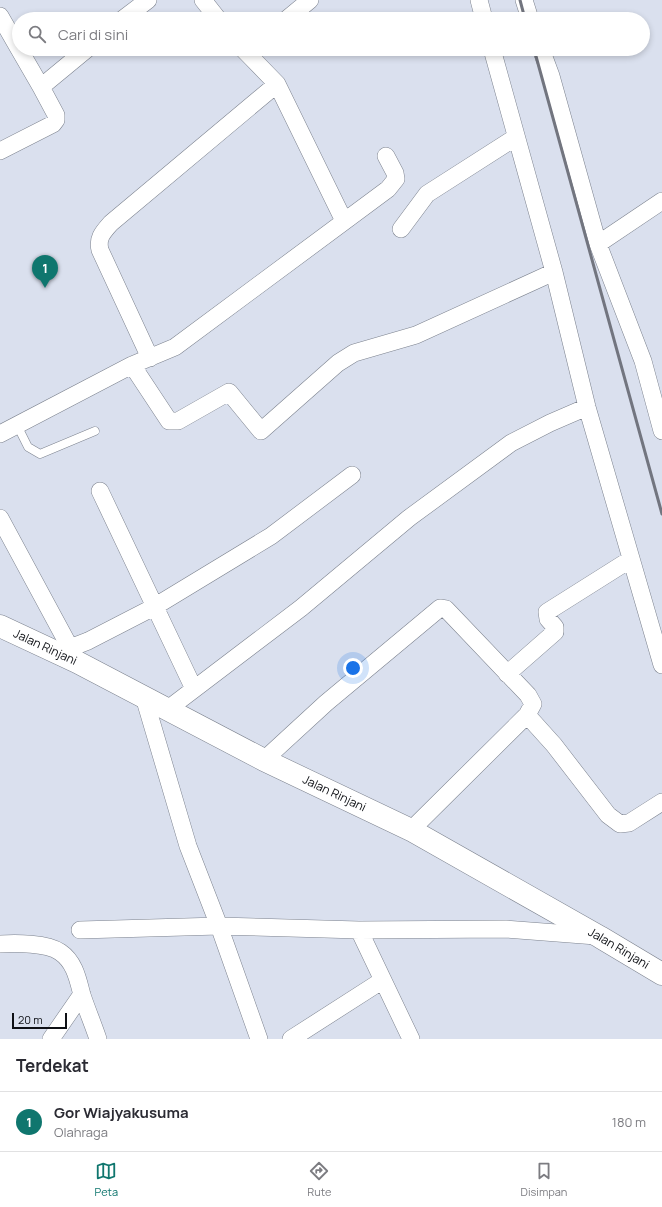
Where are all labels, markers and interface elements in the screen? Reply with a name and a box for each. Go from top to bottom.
search box [12,12,650,56]
icon: search [26,23,48,45]
text: Cari di sini [58,24,128,45]
pin: 1 [32,255,58,288]
street label: Jalan Rinjani [11,625,80,669]
your location [343,658,363,678]
street label: Jalan Rinjani [300,771,369,815]
street label: Jalan Rinjani [585,923,653,973]
scale bar [12,1011,67,1030]
text: 20 m [18,1012,43,1027]
text: Terdekat [16,1054,89,1077]
text: Gor Wiajyakusuma [54,1102,189,1123]
text: 1 [26,1113,32,1131]
text: 180 m [612,1113,646,1131]
text: Olahraga [54,1123,108,1141]
tab: Peta [95,1160,118,1199]
tab: Rute [307,1160,331,1199]
tab: Disimpan [521,1160,567,1199]

